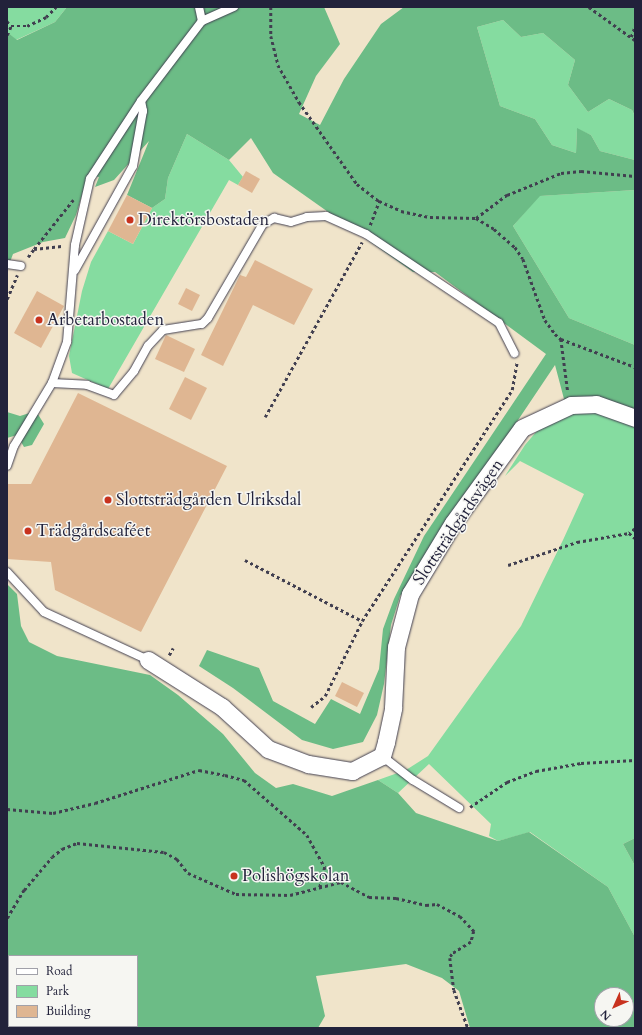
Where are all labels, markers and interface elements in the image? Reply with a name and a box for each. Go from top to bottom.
place label: Direktörsbostaden [138,210,269,230]
marker: Direktörsbostaden [125,215,135,225]
place label: Arbetarbostaden [47,310,164,330]
marker: Arbetarbostaden [34,315,44,325]
street label: Slottsträdgårdsvägen [408,455,508,589]
place label: Slottsträdgården Ulriksdal [116,490,301,510]
marker: Slottsträdgården Ulriksdal [103,495,113,505]
place label: Trädgårdscaféet [36,521,150,541]
marker: Trädgårdscaféet [23,526,33,536]
place label: Polishögskolan [242,866,349,886]
marker: Polishögskolan [229,871,239,881]
legend [8,955,138,1027]
text: Road [46,963,72,979]
text: Park [46,983,69,999]
north arrow [594,987,634,1027]
text: Building [46,1003,90,1019]
text: N [597,1006,615,1024]

